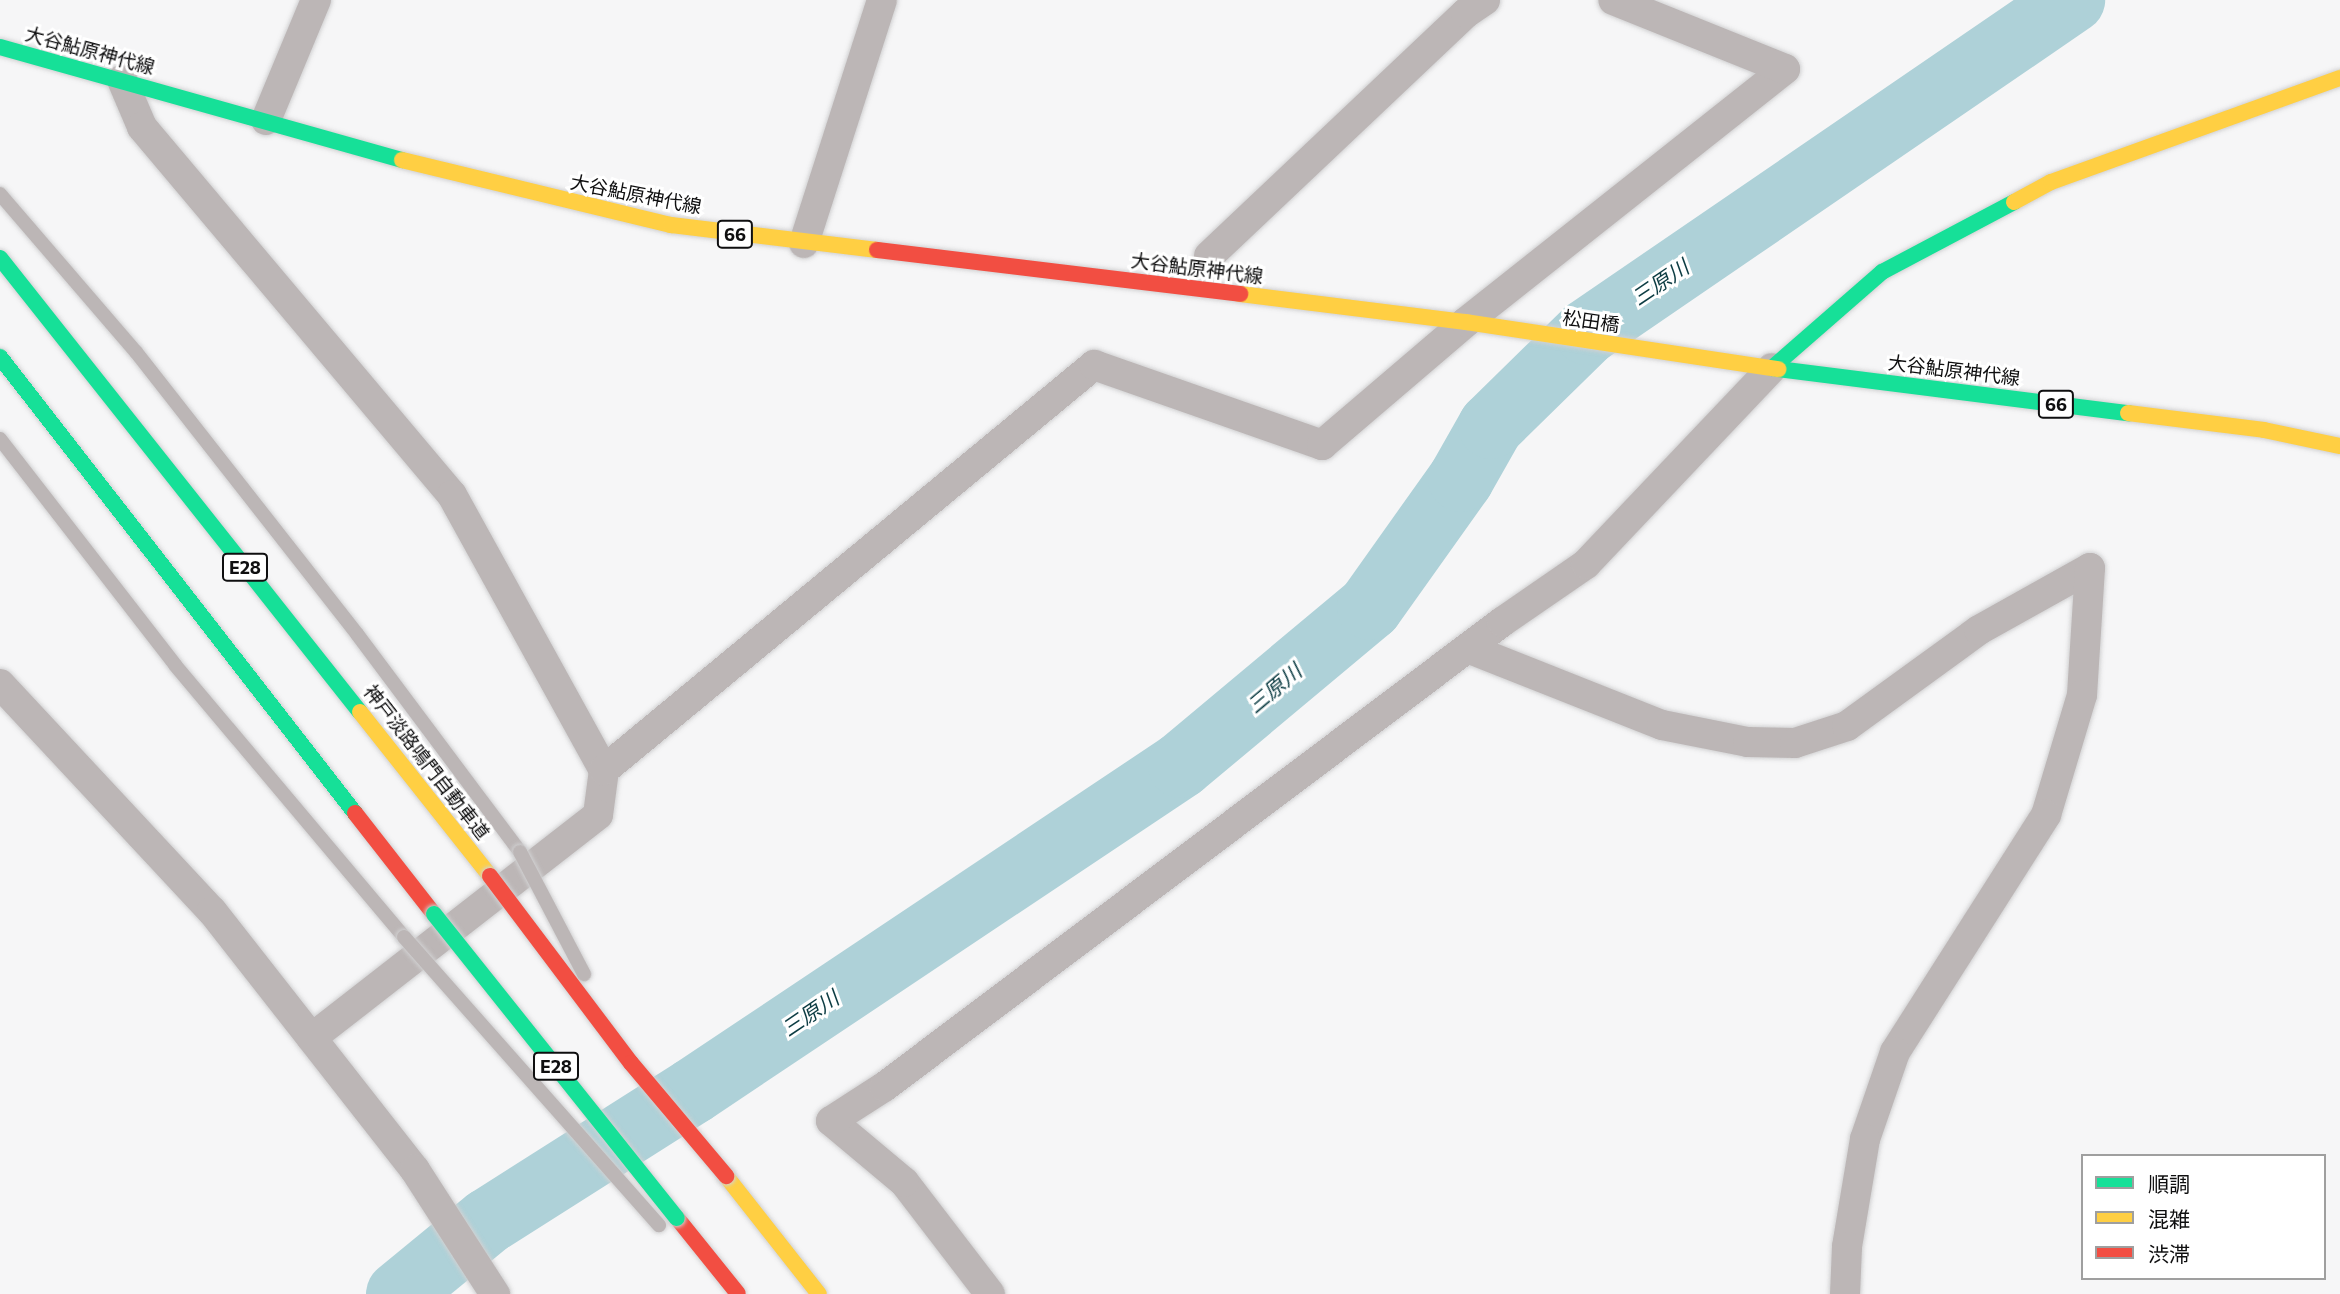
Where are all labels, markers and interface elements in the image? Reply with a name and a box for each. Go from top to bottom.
street label: 大谷鮎原神代線 [23,22,157,78]
street label: 大谷鮎原神代線 [569,170,703,218]
road number: 66 [716,220,754,248]
street label: 大谷鮎原神代線 [1130,249,1264,287]
water label: 三原川 [1627,254,1693,310]
street label: 松田橋 [1561,306,1621,336]
street label: 大谷鮎原神代線 [1887,351,2021,389]
road number: 66 [2037,390,2075,418]
road number: E28 [220,552,270,582]
water label: 三原川 [1242,658,1306,718]
street label: 神戸淡路鳴門自動車道 [360,680,494,844]
water label: 三原川 [777,985,843,1041]
road number: E28 [532,1051,580,1080]
legend [2081,1154,2326,1280]
text: 順調 [2148,1171,2190,1196]
text: 混雑 [2148,1206,2190,1231]
text: 渋滞 [2148,1241,2190,1266]

